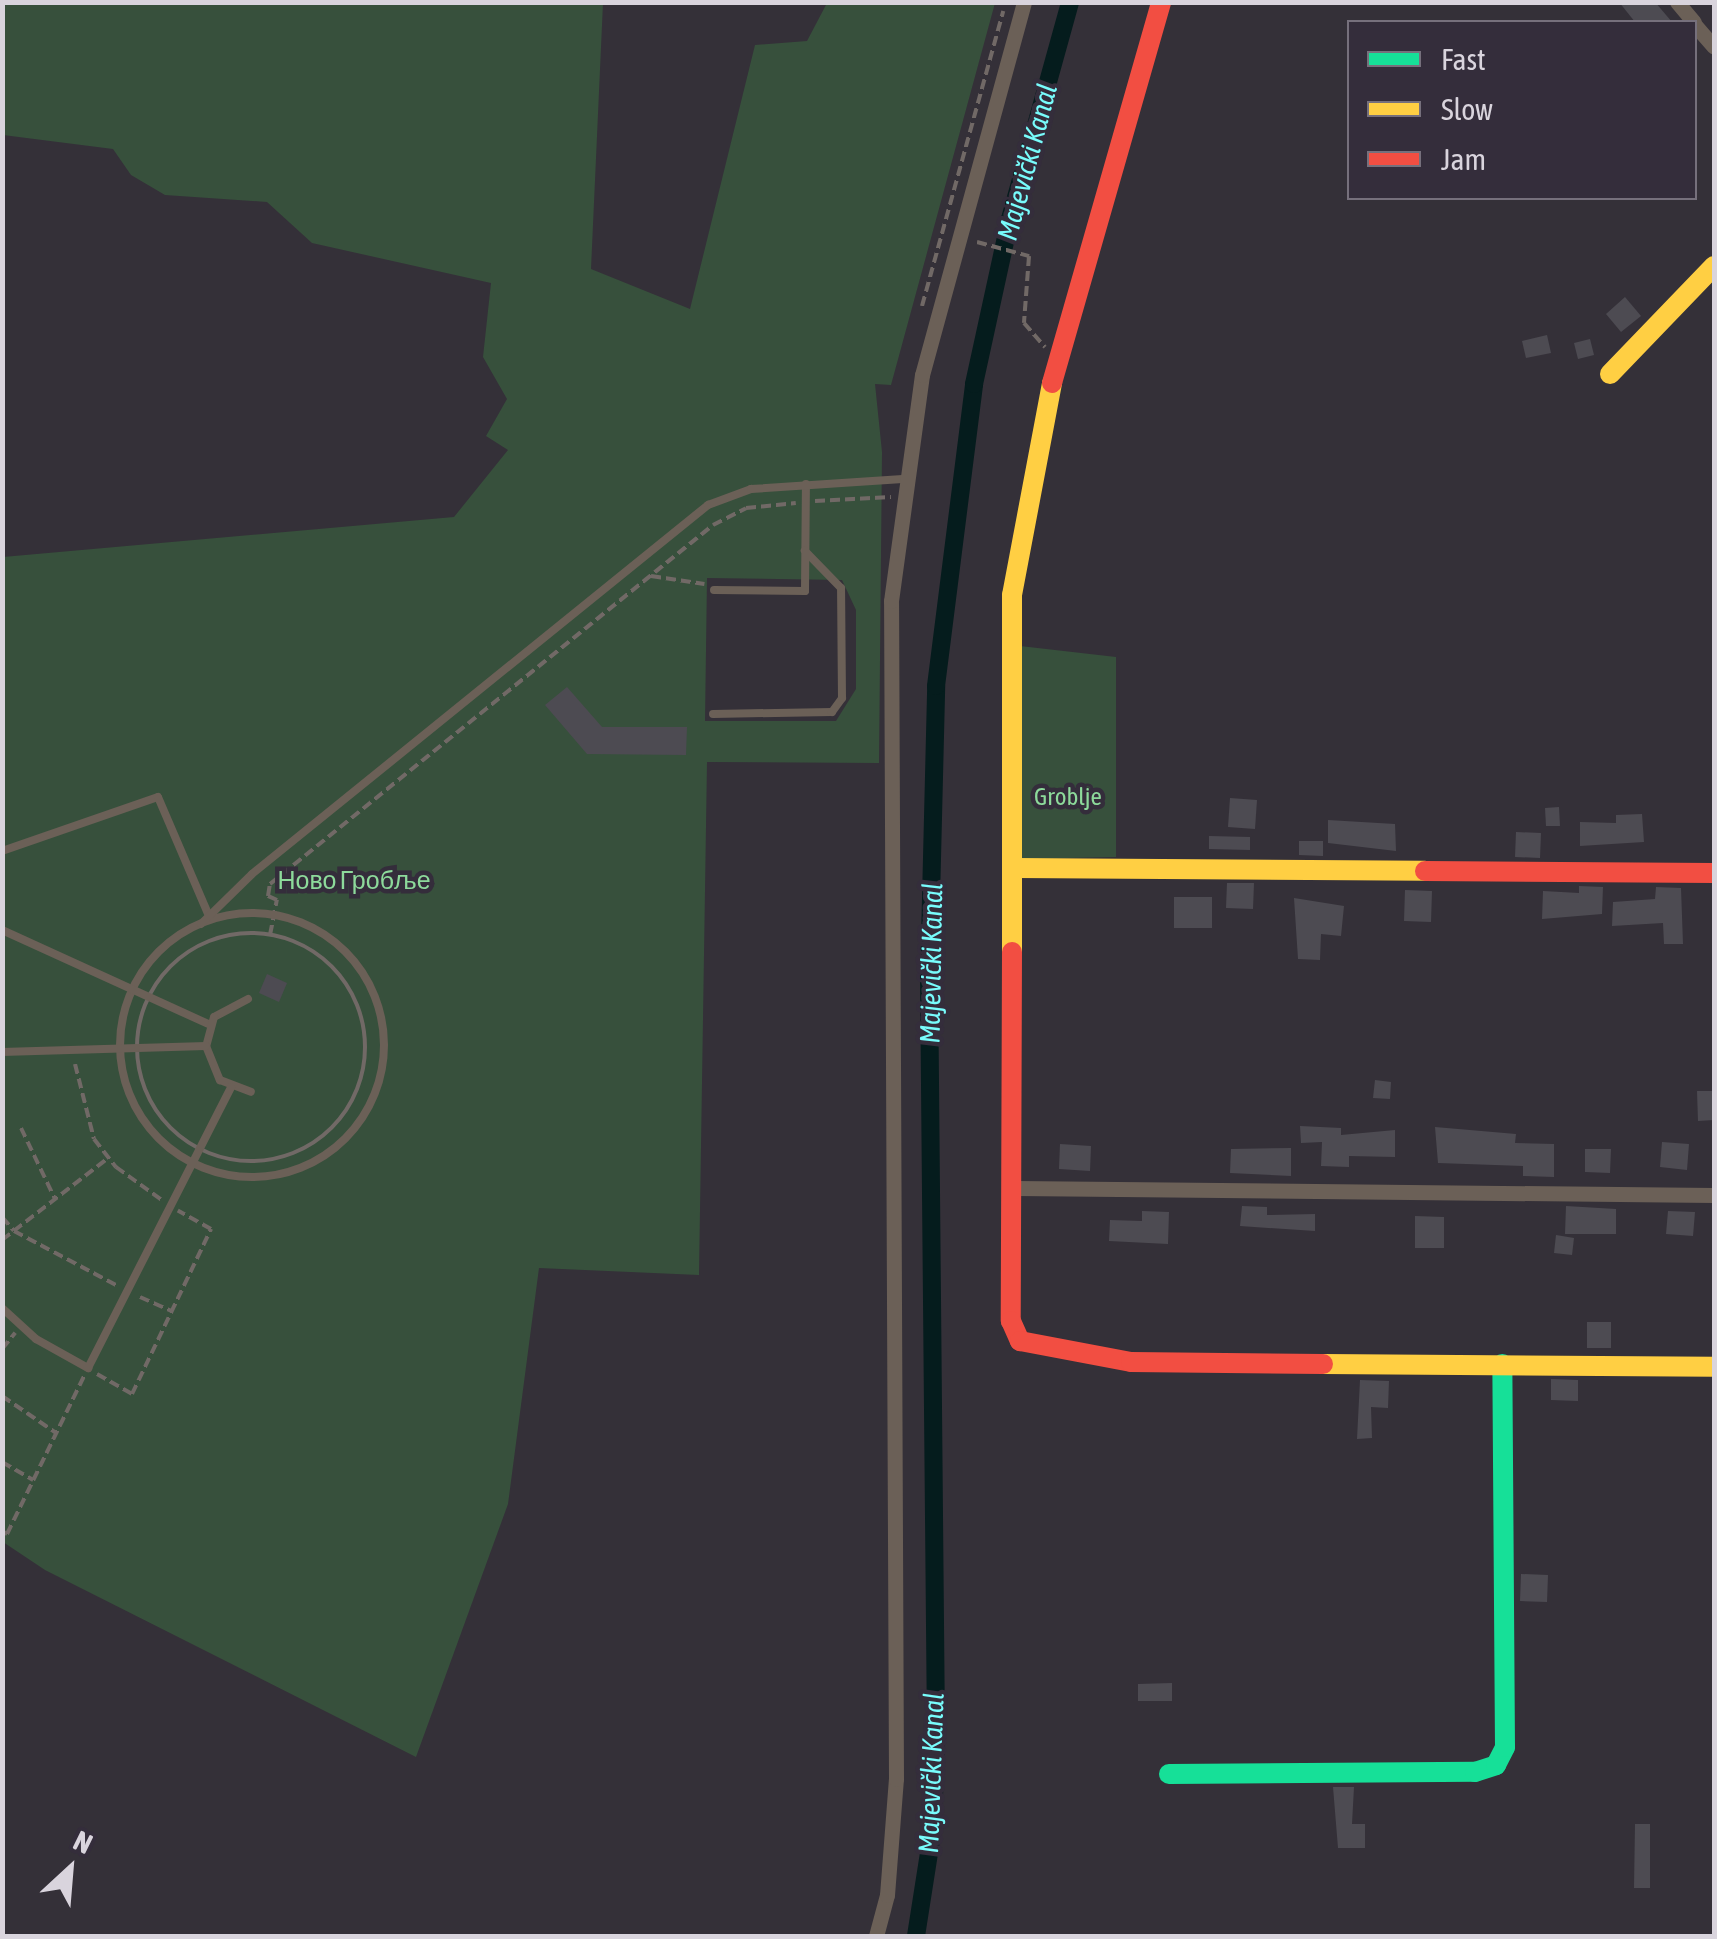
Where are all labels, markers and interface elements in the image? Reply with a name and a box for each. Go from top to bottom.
legend [1347,20,1697,200]
text: Fast [1441,42,1486,76]
water label: Majevički Kanal [990,80,1064,244]
text: Slow [1441,92,1493,126]
text: Jam [1441,142,1486,176]
park label: Groblje [1034,781,1102,811]
park label: Ново Гробље [277,865,431,895]
water label: Majevički Kanal [913,882,949,1044]
water label: Majevički Kanal [911,1692,951,1854]
north arrow [20,1819,120,1919]
text: N [69,1824,98,1860]

